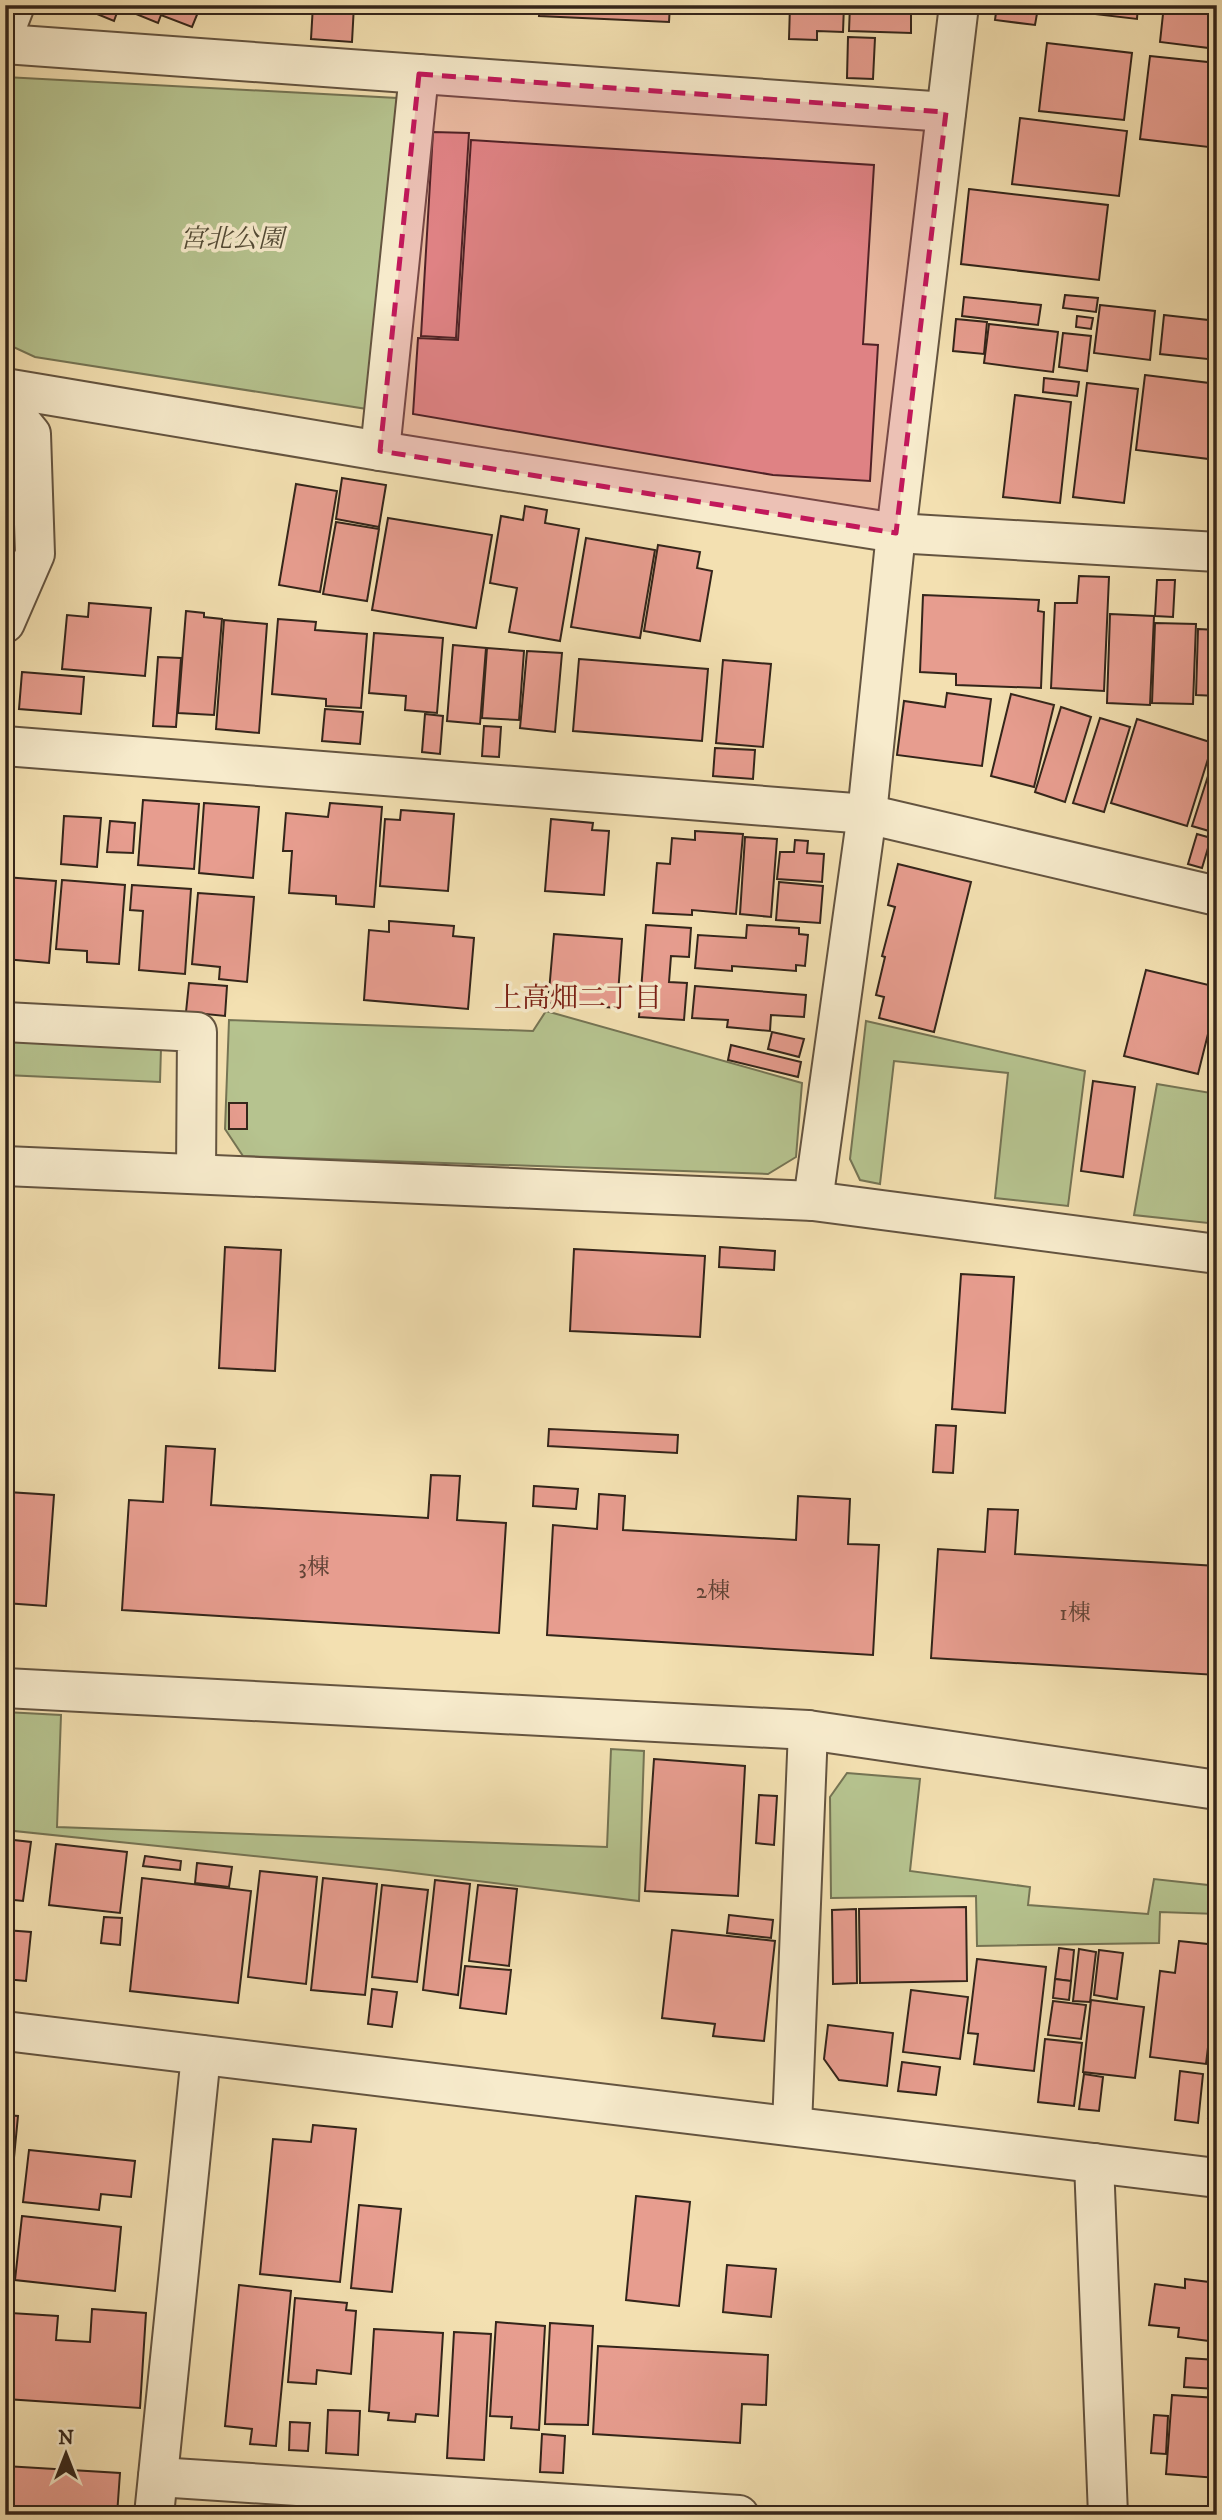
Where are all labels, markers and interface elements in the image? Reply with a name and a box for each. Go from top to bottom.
park label: 宮北公園 [180,223,288,256]
district label: 上高畑二丁目 [494,981,662,1016]
house number: 3棟 [298,1553,330,1582]
house number: 2棟 [696,1577,730,1606]
house number: 1棟 [1059,1599,1091,1628]
north arrow [32,2418,102,2488]
text: N [58,2427,74,2450]

